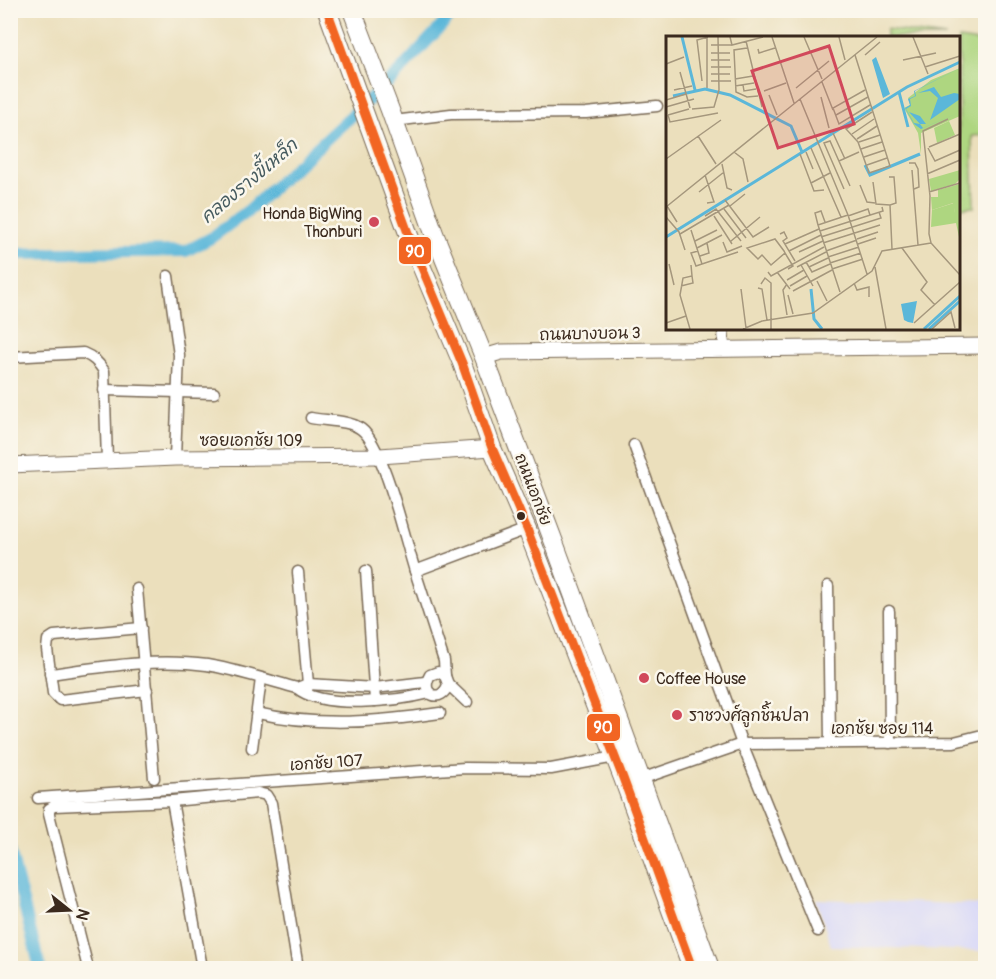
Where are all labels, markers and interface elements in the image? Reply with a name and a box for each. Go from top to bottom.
inset map [666,36,960,330]
water label: คลองรางขี้เหล็ก [192,129,304,229]
place label: Honda BigWing Thonburi [262,204,362,242]
marker: Honda BigWing Thonburi [367,215,381,229]
line badge: 90 [398,236,432,265]
text: 90 [405,242,425,262]
street label: ถนนบางบอน 3 [539,323,641,345]
street label: ซอยเอกชัย 109 [200,430,302,451]
street label: ถนนเอกชัย [510,450,557,528]
unlabelled marker [515,510,527,522]
place label: Coffee House [656,669,746,689]
marker: Coffee House [637,671,651,685]
place label: ราชวงศ์ลูกชิ้นปลา [689,701,809,728]
marker: ราชวงศ์ลูกชิ้นปลา [670,708,684,722]
line badge: 90 [586,713,621,742]
text: 90 [593,718,613,738]
street label: เอกชัย ซอย 114 [831,718,933,739]
street label: เอกชัย 107 [289,749,364,776]
north arrow [39,880,99,940]
text: N [71,906,93,923]

